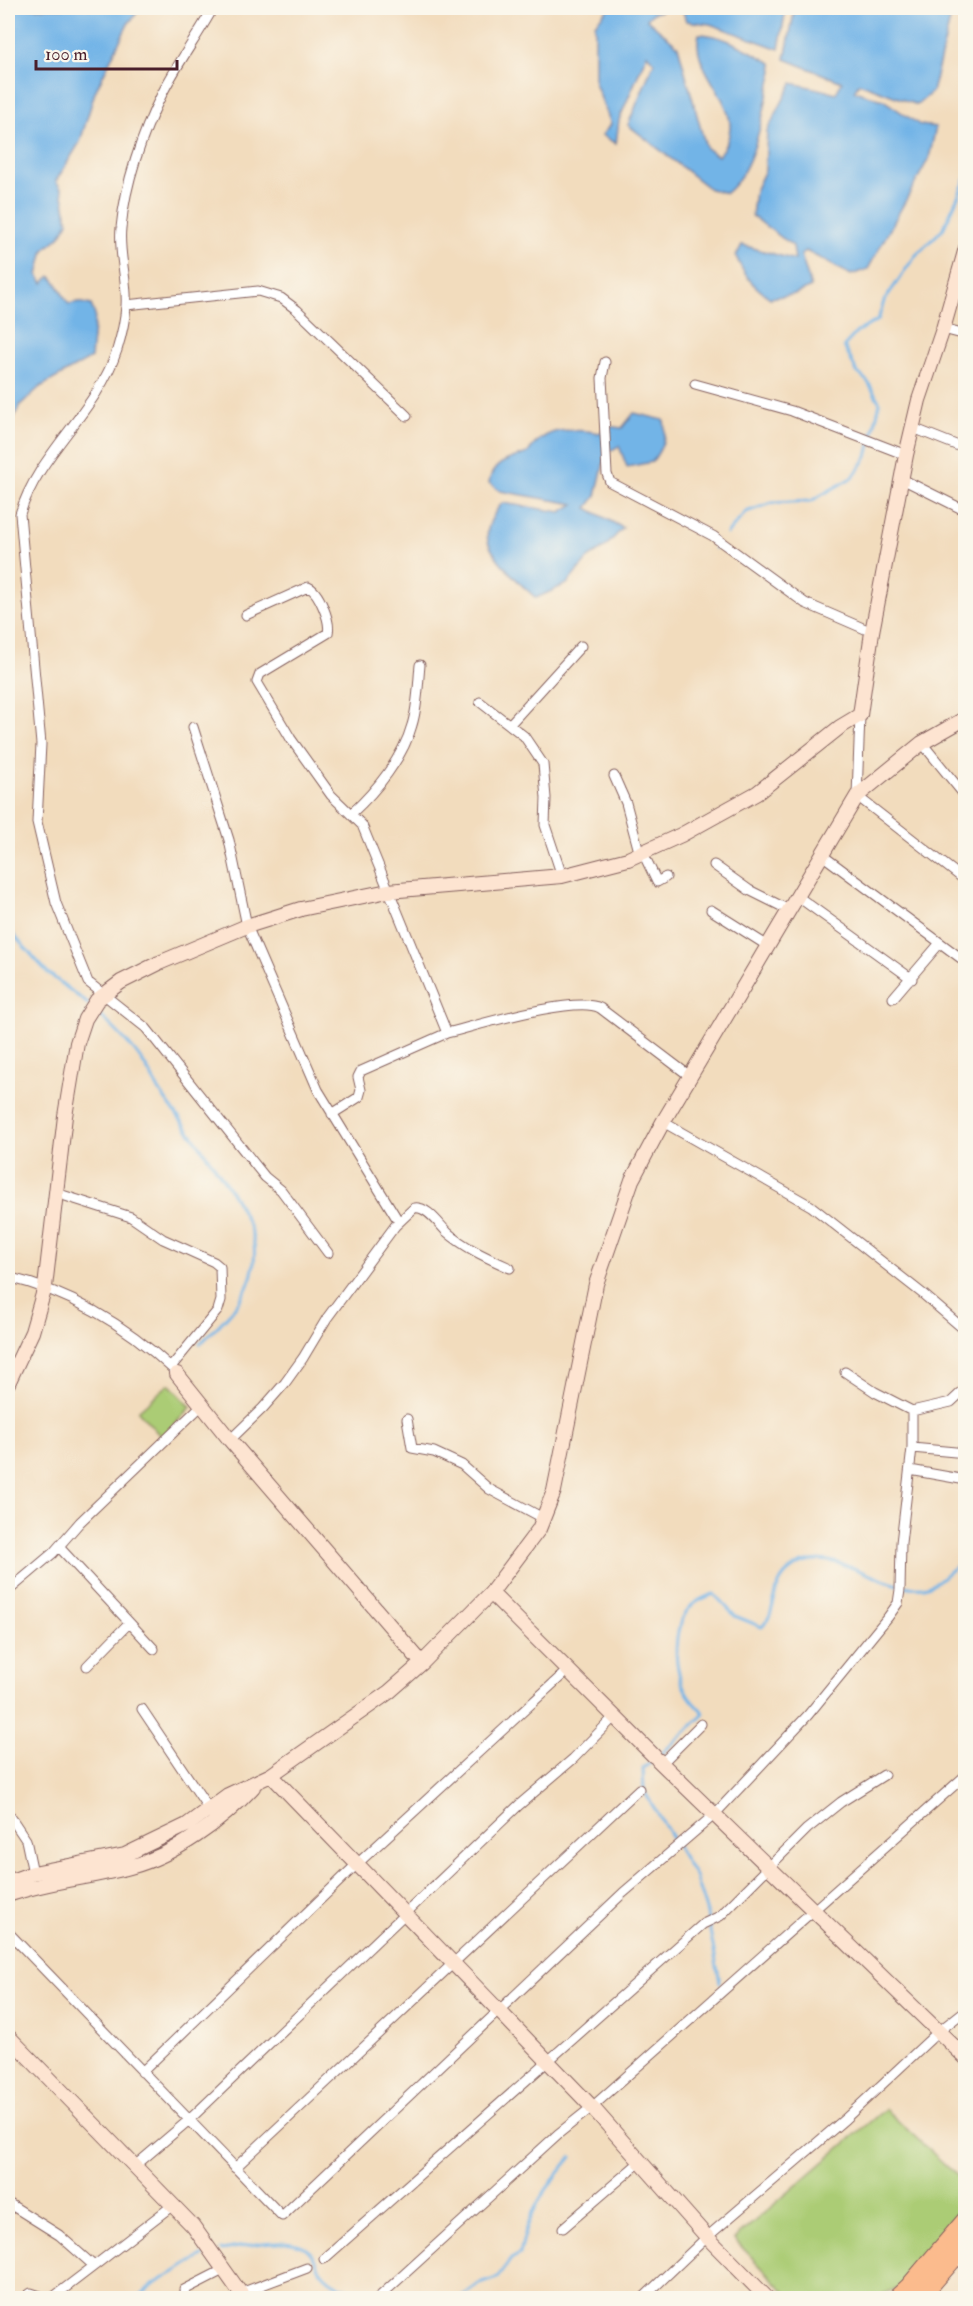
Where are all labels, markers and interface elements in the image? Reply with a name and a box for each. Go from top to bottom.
scale bar [36,33,177,71]
text: 100 m [45,43,88,66]

